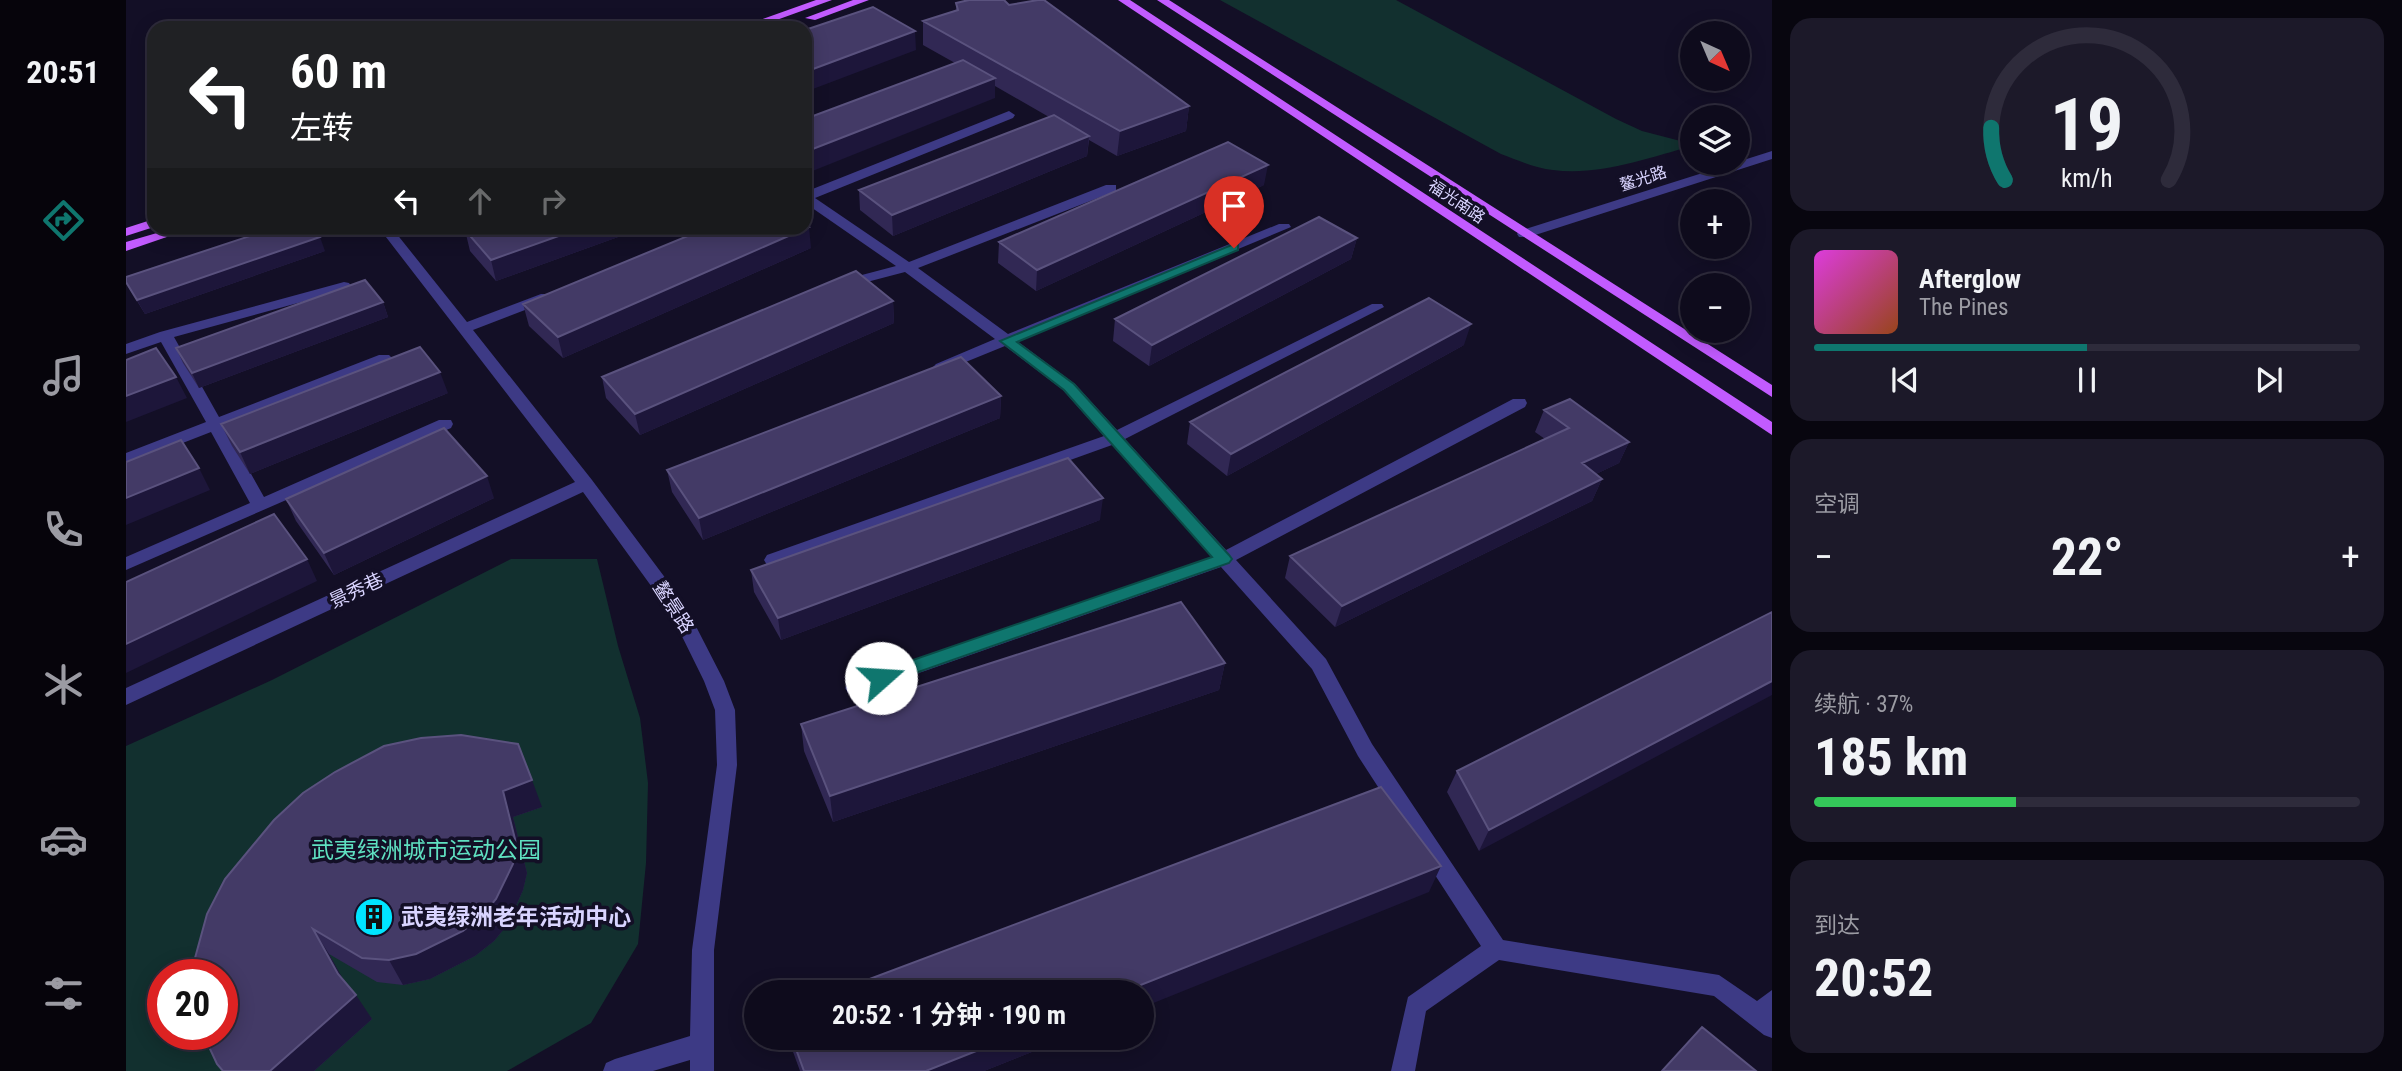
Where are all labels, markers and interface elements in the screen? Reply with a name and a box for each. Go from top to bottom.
north arrow [1680,21,1750,91]
map controls [1680,21,1750,343]
text: 60 m [290,43,387,100]
icon: left [175,49,266,140]
text: 20:51 [26,53,100,91]
text: 19 [2050,83,2124,169]
button: layers [1680,105,1750,175]
text: 左转 [290,109,354,147]
street label: 鳌光路 [1617,162,1669,195]
text: km/h [2061,164,2113,193]
pin [1204,176,1264,248]
street label: 福光南路 [1425,176,1489,227]
icon: left [388,182,426,220]
icon: ahead [461,182,499,220]
icon: right [534,182,572,220]
icon: arrive [1215,187,1253,225]
button: + [1680,189,1750,259]
icon: directions [39,196,88,245]
text: Afterglow [1919,264,2021,294]
button: − [1680,273,1750,343]
text: The Pines [1919,294,2009,321]
icon: music [39,351,88,400]
icon: previous [1886,361,1924,399]
icon: pause [2068,361,2106,399]
icon: next [2250,361,2288,399]
text: 空调 [1814,491,1860,518]
icon: phone [39,505,88,554]
text: 22° [2051,527,2123,588]
text: − [1814,535,1833,579]
text: + [2341,535,2360,579]
street label: 景秀巷 [326,568,387,613]
street label: 鳌景路 [648,577,699,637]
position arrow [844,641,918,715]
icon: climate [39,660,88,709]
text: 续航 · 37% [1814,691,1913,718]
text: 185 km [1814,727,1968,788]
icon: car [39,815,88,864]
park label: 武夷绿洲城市运动公园 [311,837,541,864]
building icon: 武夷绿洲老年活动中心 [353,896,395,938]
place label: 武夷绿洲老年活动中心 [401,904,631,931]
text: 到达 [1814,912,1860,939]
text: 20:52 [1814,948,1933,1009]
speed limit sign: 20 [147,959,238,1050]
icon: filters [39,969,88,1018]
text: 20:52 · 1 分钟 · 190 m [832,1000,1066,1030]

